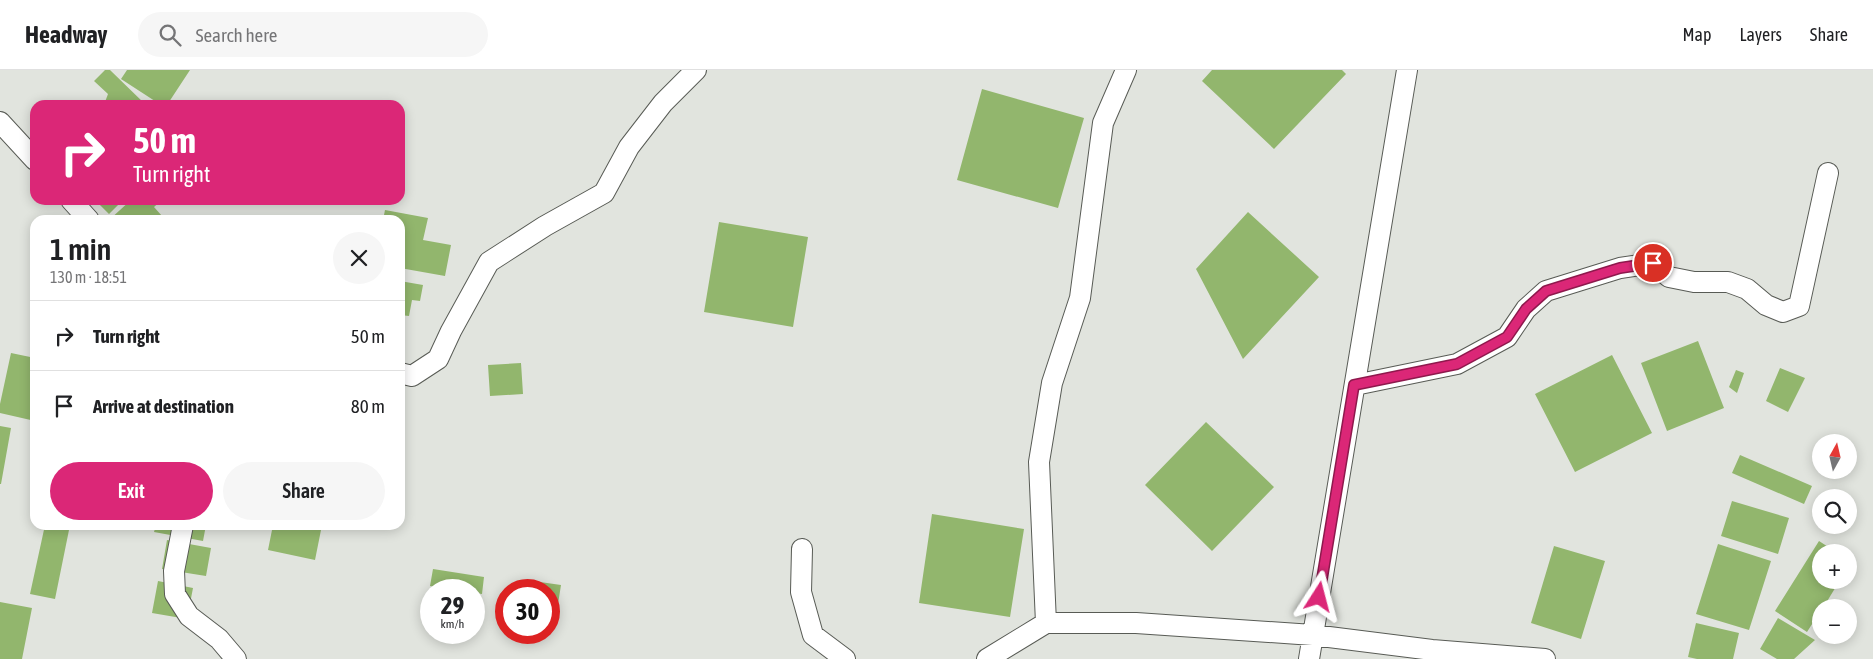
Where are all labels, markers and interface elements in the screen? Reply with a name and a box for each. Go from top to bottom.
search box [138,12,488,57]
text: Headway [25,21,108,48]
icon: search [156,21,184,49]
text: Search here [196,24,277,46]
text: Map [1682,24,1711,45]
text: Layers [1739,24,1782,45]
text: Share [1810,24,1848,45]
icon: right [50,120,115,185]
text: 50 m [133,120,196,160]
text: Turn right [133,161,210,187]
text: 1 min [50,232,111,266]
button: close [333,232,385,284]
pin [1632,242,1674,284]
icon: arrive [1639,249,1667,277]
text: 130 m · 18:51 [50,268,127,286]
icon: right [50,322,78,350]
text: Turn right [93,325,160,347]
text: 50 m [351,325,385,347]
icon: arrive [50,392,78,420]
text: Arrive at destination [93,395,234,417]
text: 80 m [351,395,385,417]
north arrow [1812,434,1858,479]
map controls [1812,434,1857,644]
button: Exit [50,462,213,520]
button: Share [223,462,385,520]
button: search [1812,489,1857,534]
button: + [1812,544,1857,589]
position arrow [1292,570,1344,622]
speed limit sign: 30 [495,579,560,644]
text: 29 [441,591,464,619]
button: − [1812,599,1857,644]
text: km/h [441,617,464,631]

